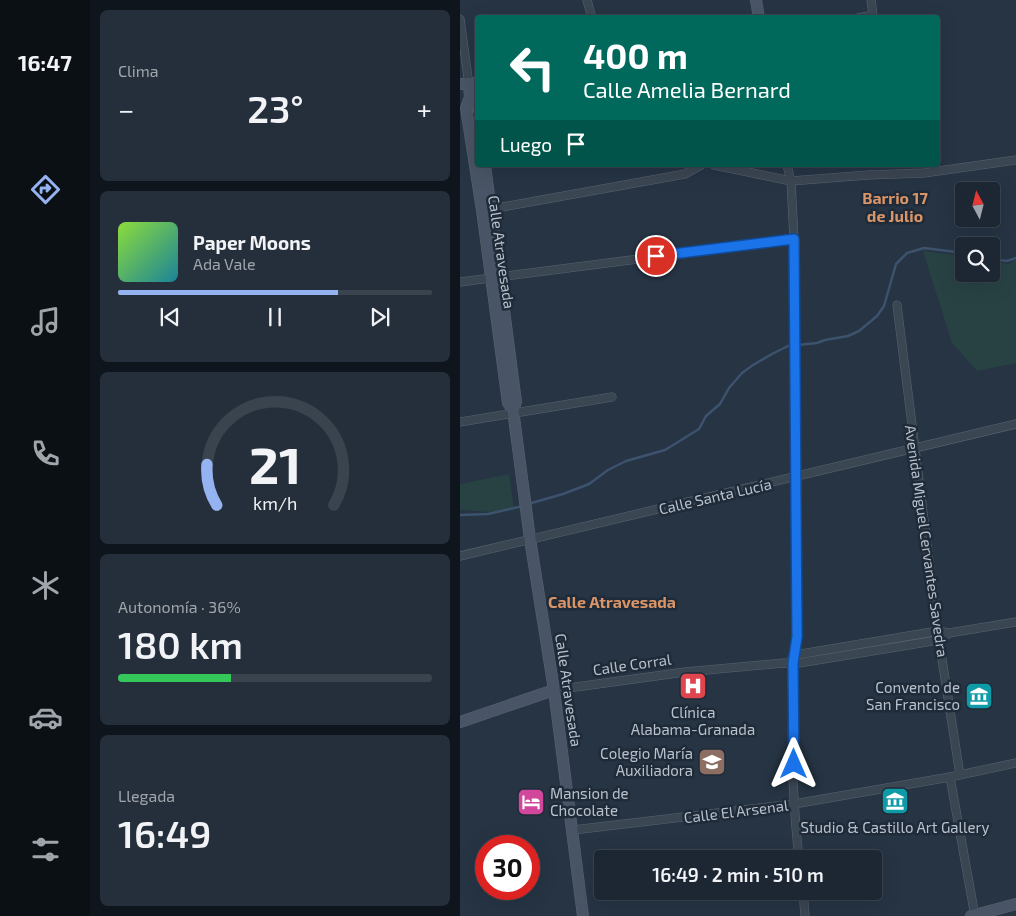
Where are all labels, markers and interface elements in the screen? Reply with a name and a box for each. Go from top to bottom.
text: 400 m [583,34,688,76]
icon: left [500,35,565,100]
text: 16:47 [18,49,72,75]
text: Clima [118,61,159,80]
text: Calle Amelia Bernard [583,76,791,102]
text: 23° [247,85,304,131]
text: − [118,92,134,126]
text: + [417,92,432,126]
icon: arrive [562,130,590,158]
text: Luego [500,133,552,156]
icon: directions [28,172,63,207]
north arrow [955,182,1000,228]
map controls [955,182,1000,282]
district label: Barrio 17 de Julio [862,188,928,225]
street label: Calle Atravesada [485,194,519,310]
text: Paper Moons [193,231,311,254]
pin [635,235,677,277]
button: search [955,237,1000,282]
icon: arrive [642,242,670,270]
text: Ada Vale [193,254,256,273]
icon: previous [156,303,184,331]
icon: pause [261,303,289,331]
icon: next [366,303,394,331]
icon: music [28,304,63,339]
street label: Avenida Miguel Cervantes Savedra [902,424,952,658]
text: 21 [249,432,301,494]
icon: phone [28,436,63,471]
street label: Calle Santa Lucía [657,474,773,518]
text: km/h [253,492,297,514]
icon: climate [28,568,63,603]
district label: Calle Atravesada [548,592,676,611]
text: Autonomía · 36% [118,597,241,616]
text: 180 km [118,621,243,667]
street label: Calle Atravesada [552,632,586,748]
street label: Calle Corral [592,650,673,678]
hospital icon: Clínica Alabama-Granada [678,671,708,701]
place label: Convento de San Francisco [866,678,960,713]
museum icon: Convento de San Francisco [964,681,994,711]
icon: car [28,700,63,735]
place label: Clínica Alabama-Granada [631,703,755,738]
position arrow [767,737,819,789]
place label: Colegio María Auxiliadora [600,744,693,779]
school or university icon: Colegio María Auxiliadora [697,747,727,777]
place label: Mansion de Chocolate [550,784,629,819]
text: Llegada [118,786,175,805]
museum icon: Studio & Castillo Art Gallery [880,786,910,816]
hotel icon: Mansion de Chocolate [516,787,546,817]
street label: Calle El Arsenal [683,796,790,826]
text: 16:49 [118,810,211,856]
place label: Studio & Castillo Art Gallery [801,818,990,836]
icon: filters [28,832,63,867]
speed limit sign: 30 [475,835,540,900]
text: 16:49 · 2 min · 510 m [652,863,824,886]

